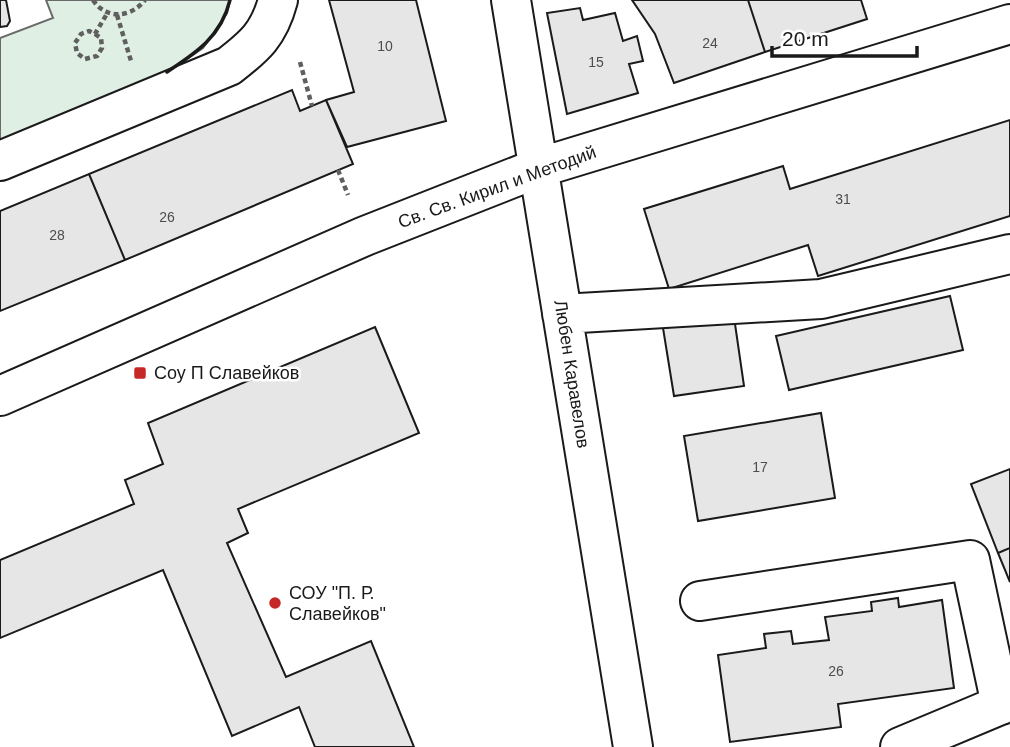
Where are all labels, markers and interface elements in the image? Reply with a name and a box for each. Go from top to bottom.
scale bar [772,14,917,58]
text: 20 m [782,27,829,50]
house number: 24 [702,35,718,51]
house number: 10 [377,38,393,54]
house number: 15 [588,54,604,70]
street label: Св. Св. Кирил и Методий [395,142,599,232]
house number: 31 [835,191,851,207]
house number: 26 [159,209,175,225]
house number: 28 [49,227,65,243]
street label: Любен Каравелов [550,298,594,450]
place label: Соу П Славейков [154,363,299,383]
marker: Соу П Славейков [132,365,148,381]
house number: 17 [752,459,768,475]
place label: СОУ "П. Р. Славейков" [289,583,386,624]
marker: СОУ "П. Р. Славейков" [267,595,283,611]
house number: 26 [828,663,844,679]

